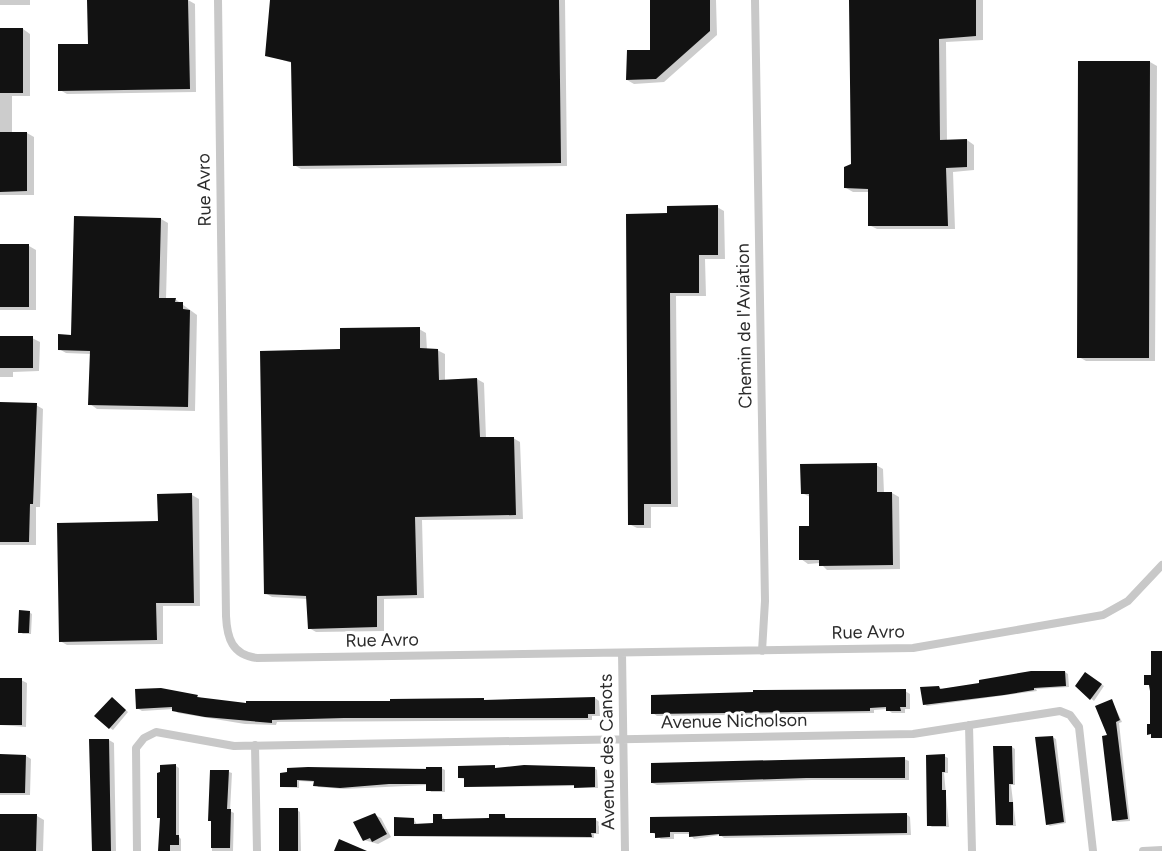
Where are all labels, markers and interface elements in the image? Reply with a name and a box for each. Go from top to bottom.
street label: Rue Avro [192,153,216,227]
street label: Chemin de l'Aviation [732,243,756,409]
street label: Rue Avro [831,620,905,644]
street label: Rue Avro [345,628,419,652]
street label: Avenue des Canots [595,674,619,830]
street label: Avenue Nicholson [661,709,807,733]

